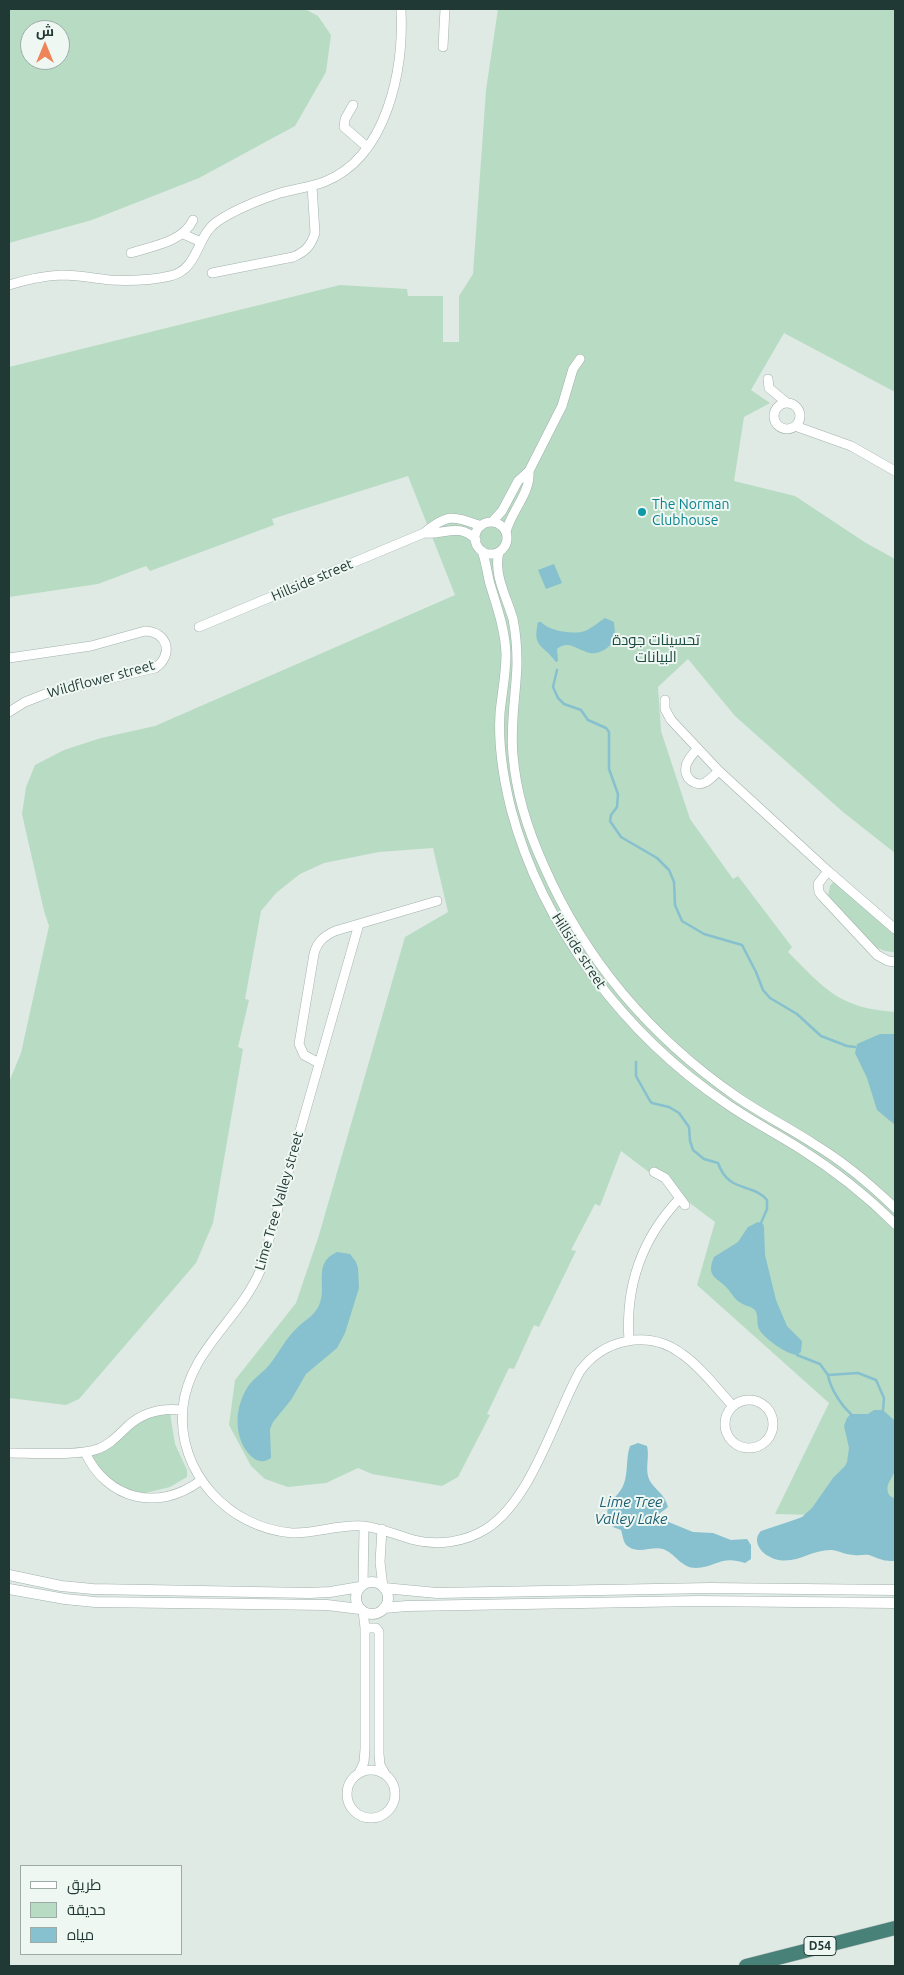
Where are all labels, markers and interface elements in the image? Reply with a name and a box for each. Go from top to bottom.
north arrow [20,20,70,70]
text: ش [36,23,54,39]
place label: The Norman Clubhouse [652,496,729,528]
marker: The Norman Clubhouse [636,506,648,518]
street label: Hillside street [269,555,355,605]
district label: تحسينات جودة البيانات [612,631,700,666]
street label: Wildflower street [45,657,157,701]
street label: Hillside street [548,910,610,992]
street label: Lime Tree Valley street [251,1130,307,1272]
water label: Lime Tree Valley Lake [595,1493,667,1528]
legend [20,1865,182,1955]
text: طريق [67,1876,101,1893]
text: حديقة [67,1901,106,1918]
text: مياه [67,1926,94,1943]
road number: D54 [804,1936,836,1955]

